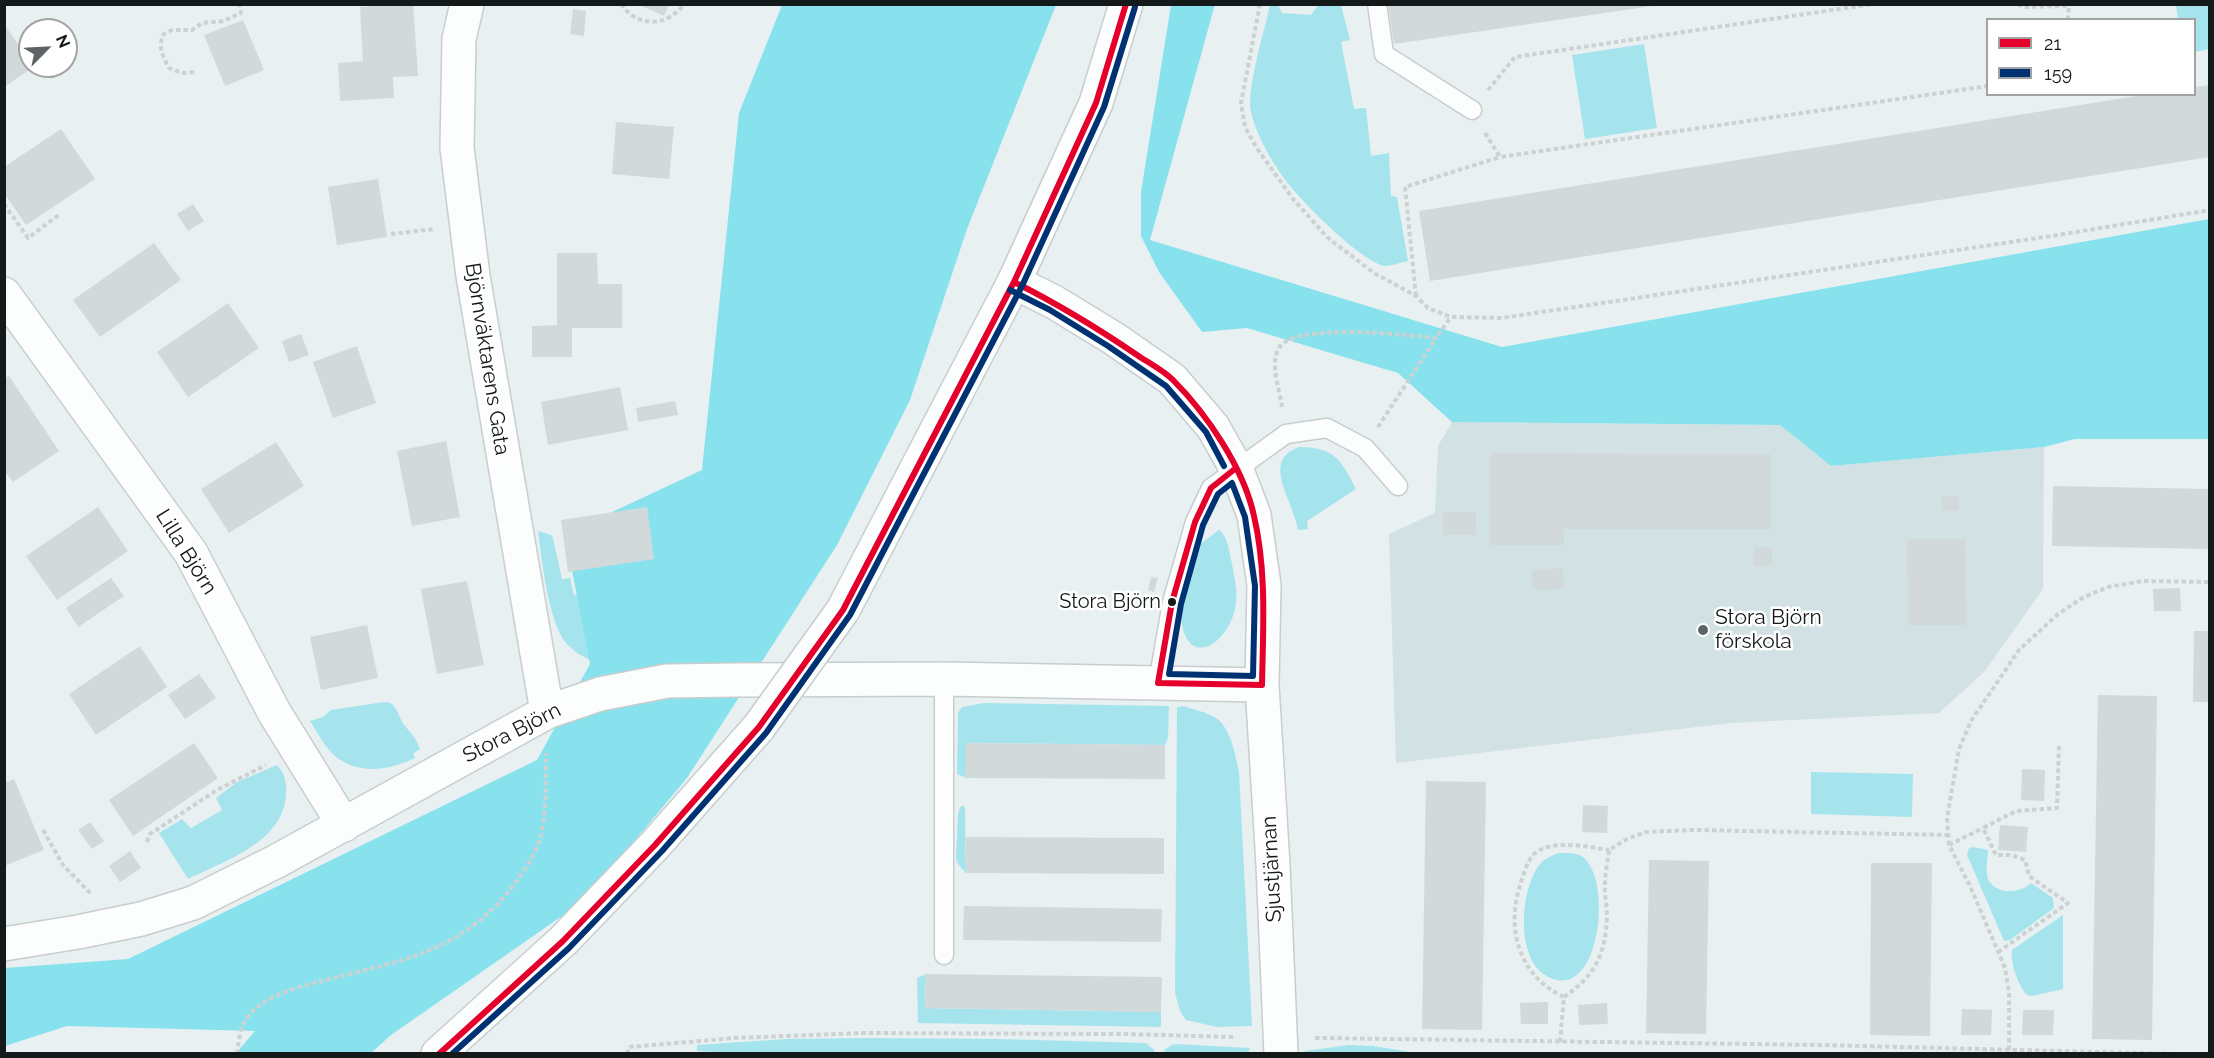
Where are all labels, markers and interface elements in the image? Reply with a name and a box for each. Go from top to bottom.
north arrow [18,18,78,78]
legend [1986,18,2196,96]
text: N [52,32,74,51]
text: 21 [2044,33,2061,54]
text: 159 [2044,63,2072,84]
street label: Björnväktarens Gata [459,261,515,457]
street label: Lilla Björn [150,505,222,599]
place label: Stora Björn [1059,590,1161,614]
marker: Stora Björn [1166,596,1178,608]
place label: Stora Björn förskola [1715,605,1822,655]
marker: Stora Björn förskola [1696,623,1710,637]
street label: Stora Björn [459,698,565,768]
street label: Sjustjärnan [1257,815,1287,923]

